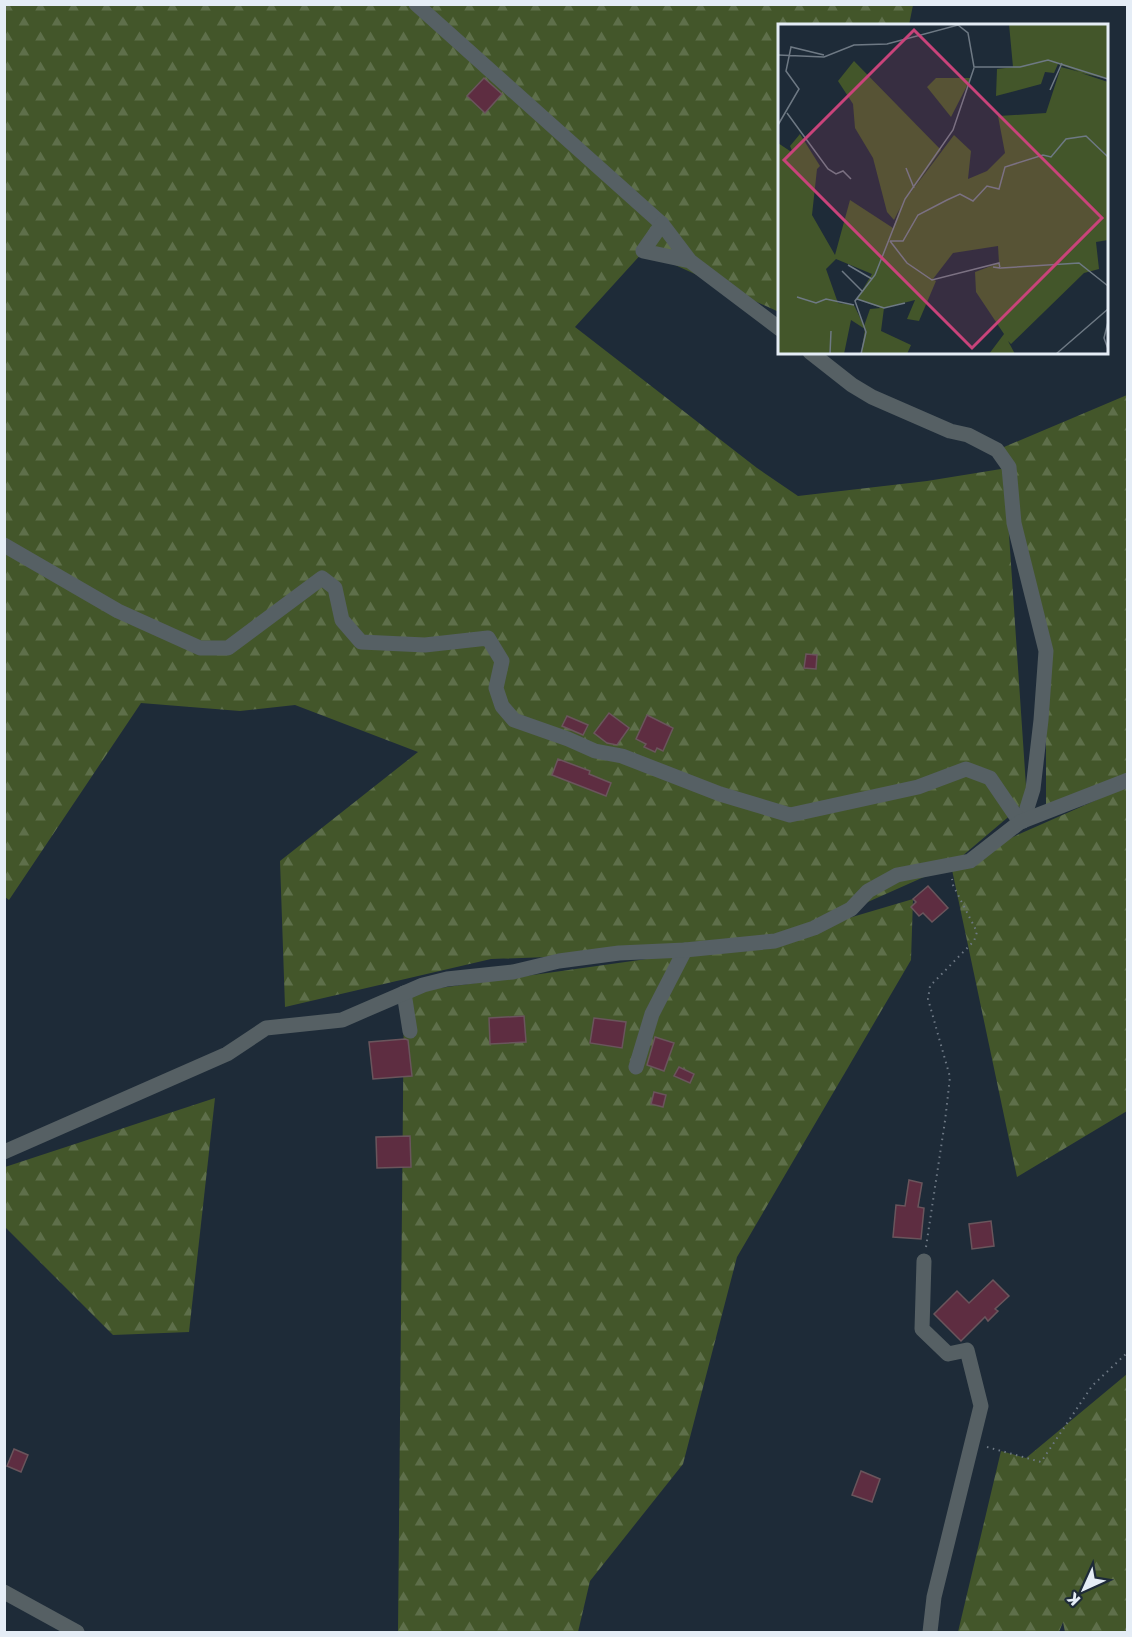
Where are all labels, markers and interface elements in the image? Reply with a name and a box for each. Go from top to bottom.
inset map [778,24,1108,354]
north arrow [1054,1559,1114,1619]
text: K [1063,1589,1084,1610]

